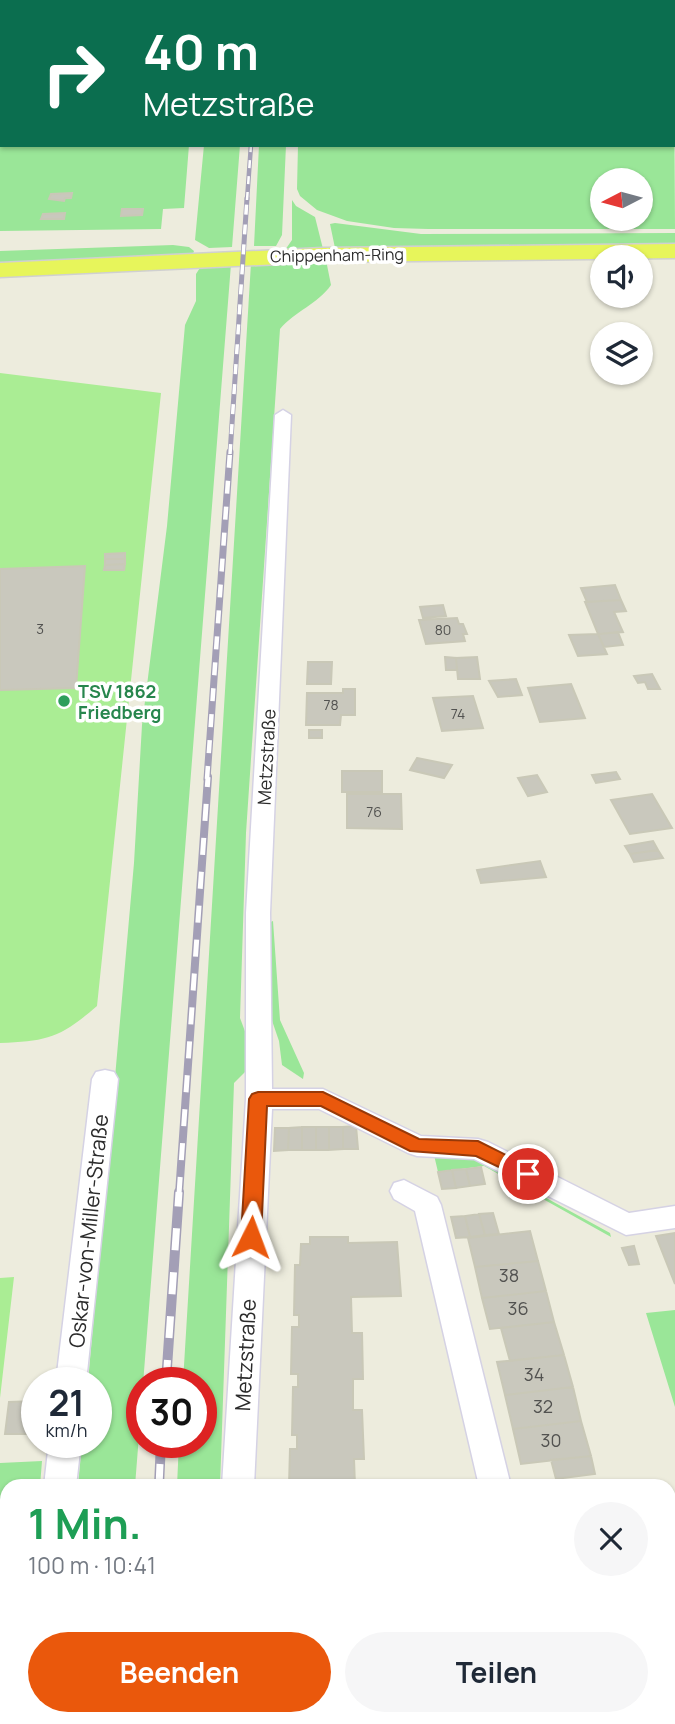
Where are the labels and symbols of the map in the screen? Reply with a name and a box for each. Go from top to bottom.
north arrow [590,168,653,231]
street label: Chippenham-Ring [270,243,404,267]
house number: 3 [36,619,44,638]
house number: 80 [435,620,451,639]
place label: TSV 1862 Friedberg [78,679,161,724]
marker: TSV 1862 Friedberg [56,693,72,709]
house number: 78 [323,695,339,714]
house number: 74 [451,704,465,723]
street label: Metzstraße [251,708,281,806]
house number: 76 [366,802,382,821]
street label: Oskar-von-Miller-Straße [62,1113,114,1349]
pin [498,1144,558,1204]
position arrow [214,1200,288,1274]
house number: 38 [499,1263,519,1287]
house number: 36 [507,1296,529,1320]
street label: Metzstraße [228,1298,262,1412]
house number: 34 [524,1362,544,1386]
speed limit sign: 30 [126,1367,217,1458]
house number: 32 [533,1394,553,1418]
house number: 30 [541,1428,561,1452]

